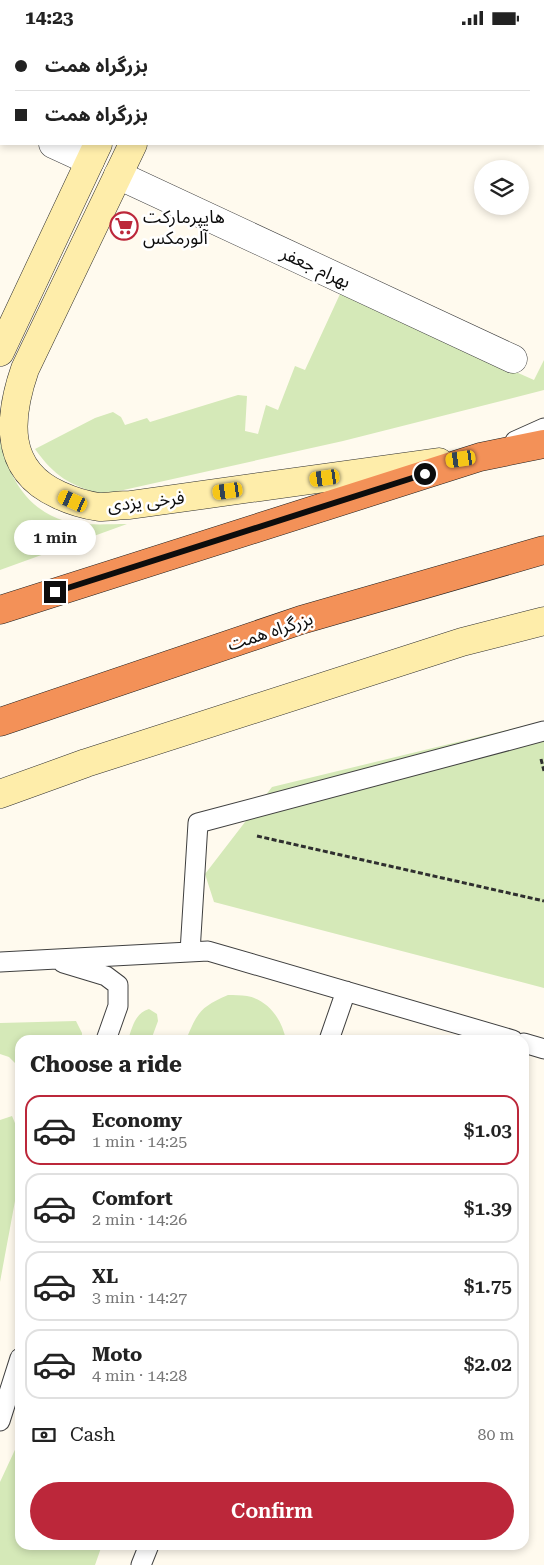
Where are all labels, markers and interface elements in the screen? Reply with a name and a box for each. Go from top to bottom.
text: 14:23 [25,6,74,29]
text: بزرگراه همت [45,54,148,77]
text: بزرگراه همت [45,103,148,126]
map controls [474,160,529,215]
button: layers [474,160,529,215]
place label: هایپرمارکت آلورمکس [143,206,225,249]
supermarket icon: هایپرمارکت آلورمکس [109,211,139,241]
street label: بهرام جعفر [275,241,354,296]
car [445,449,476,469]
route start [414,463,436,485]
car [309,468,340,488]
car [212,481,243,501]
street label: فرخی یزدی [107,487,186,516]
car [56,488,89,514]
callout: 1 min [14,519,96,555]
text: 1 min [33,528,77,547]
route end [44,581,66,603]
street label: بزرگراه همت [225,607,316,656]
text: Choose a ride [30,1052,182,1077]
icon: car [32,1108,77,1153]
text: Economy [92,1109,182,1132]
text: $1.03 [464,1119,512,1142]
text: 1 min · 14:25 [92,1132,187,1151]
icon: car [32,1186,77,1231]
text: Comfort [92,1187,173,1210]
text: $1.39 [464,1197,512,1220]
text: 2 min · 14:26 [92,1210,187,1229]
icon: car [32,1264,77,1309]
text: XL [92,1265,118,1288]
text: $1.75 [464,1275,512,1298]
text: 3 min · 14:27 [92,1288,187,1307]
icon: car [32,1342,77,1387]
text: Moto [92,1343,142,1366]
text: $2.02 [464,1353,512,1376]
text: 4 min · 14:28 [92,1366,187,1385]
icon: cash [30,1421,58,1449]
text: Cash [70,1423,115,1446]
text: 80 m [477,1425,514,1444]
button: Confirm [30,1482,514,1540]

